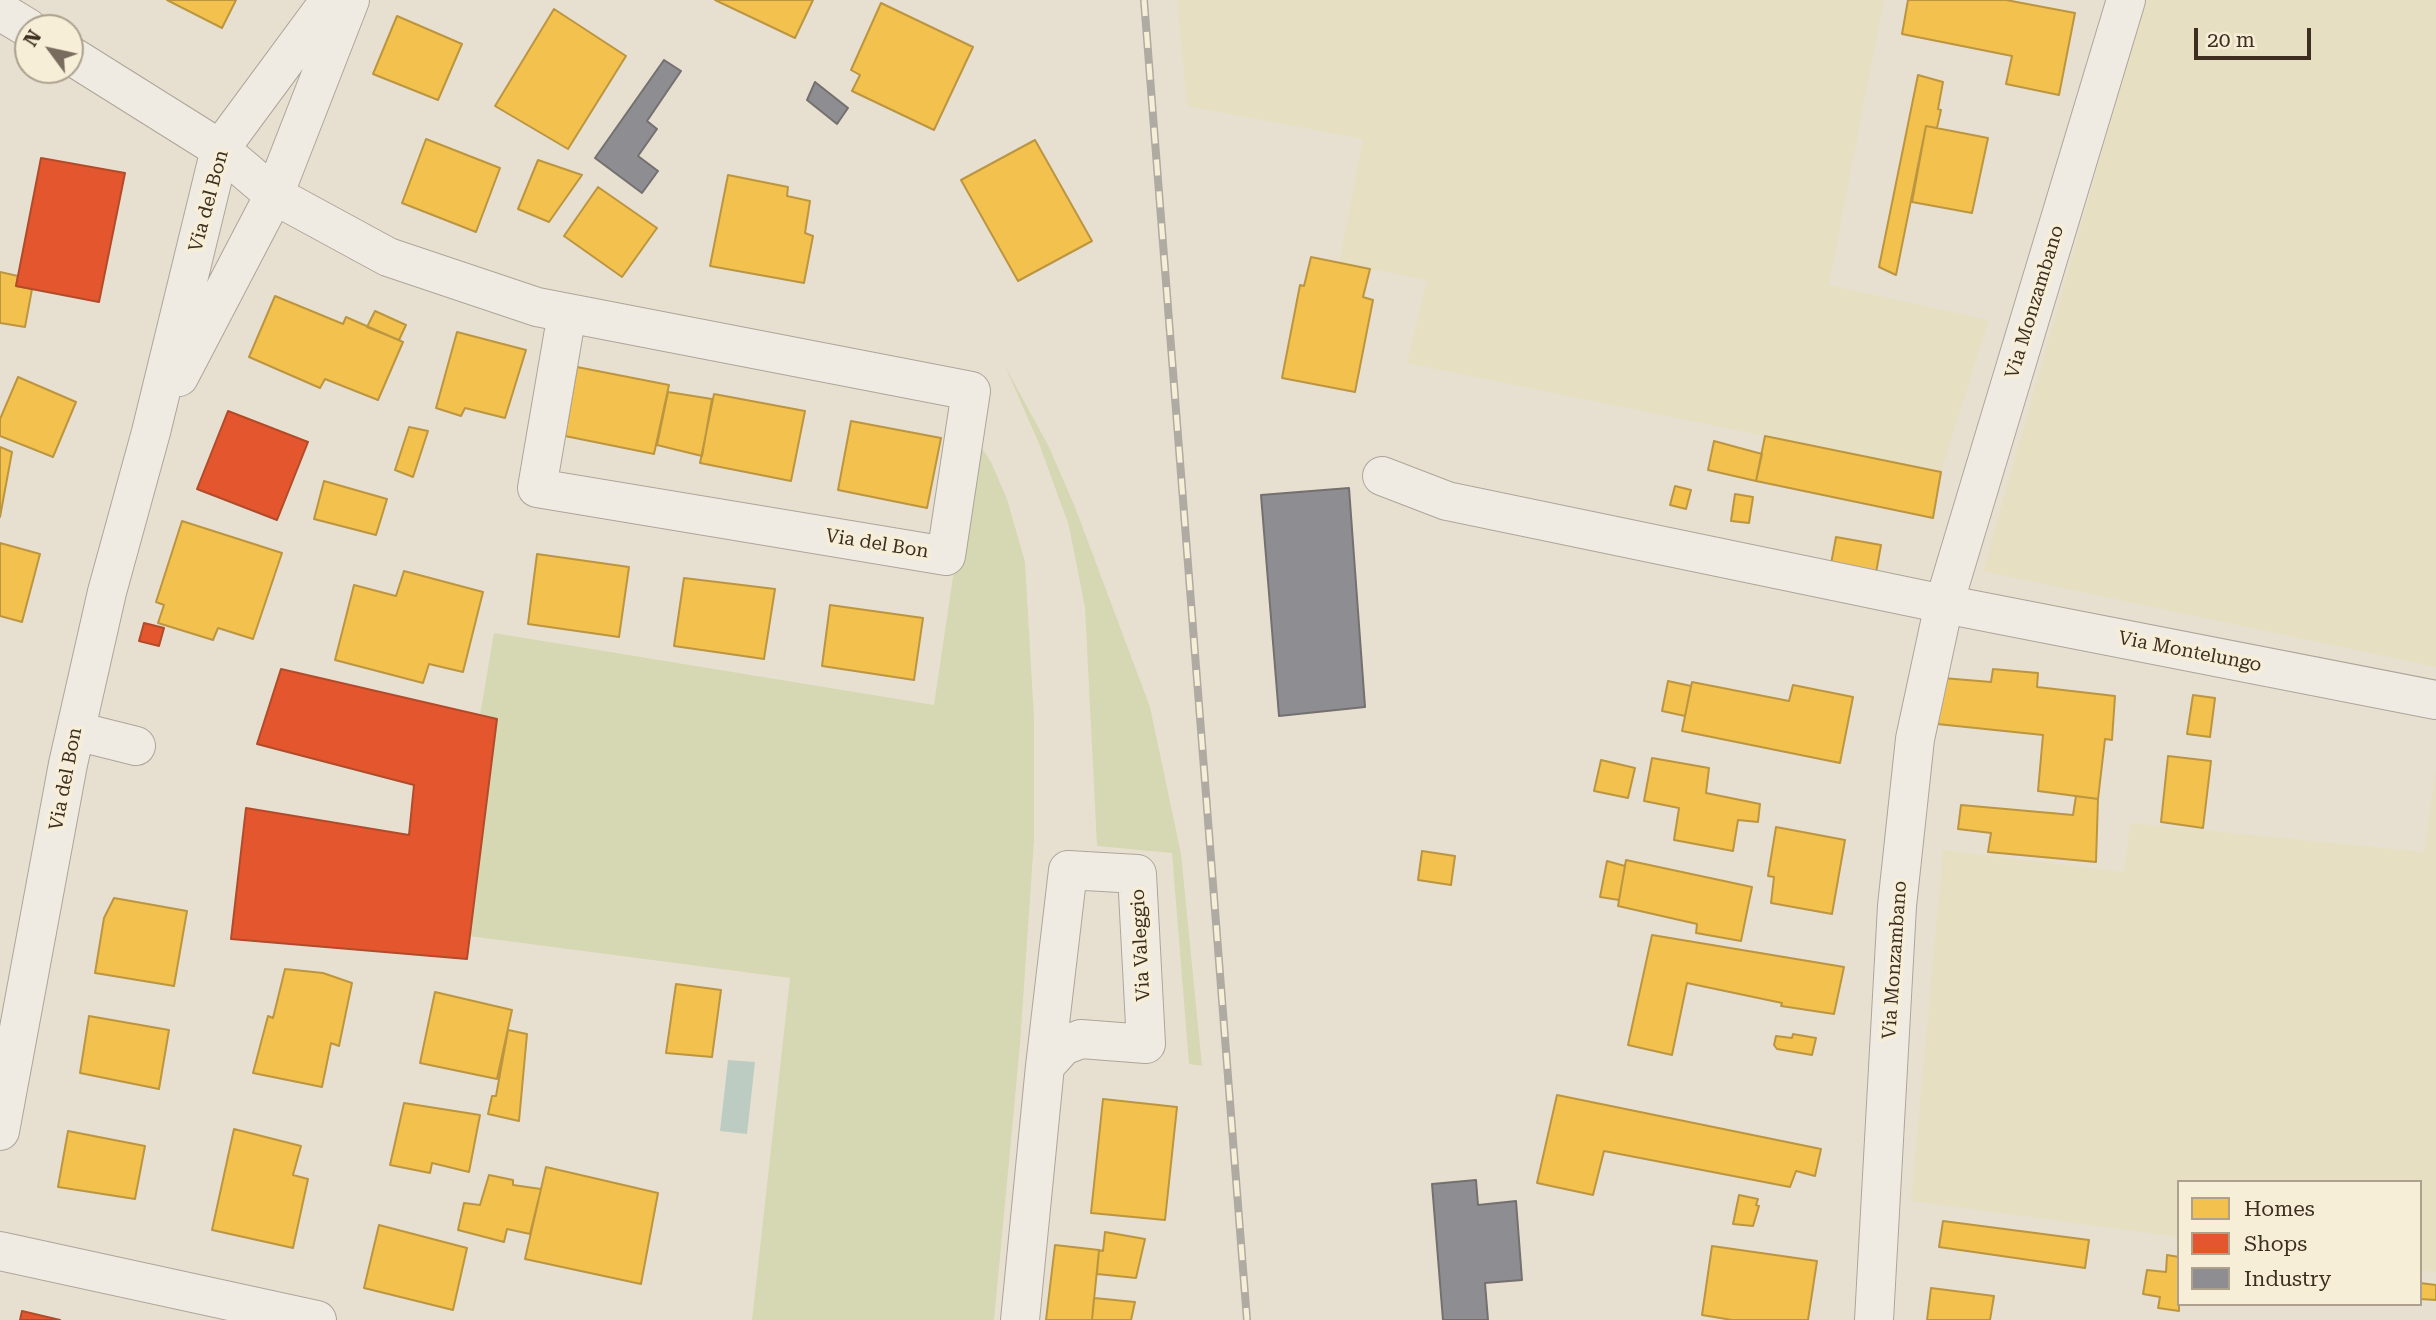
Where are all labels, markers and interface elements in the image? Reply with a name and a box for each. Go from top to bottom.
north arrow [14,14,84,84]
scale bar [2198,14,2315,58]
text: N [19,26,46,51]
text: 20 m [2207,28,2255,52]
street label: Via del Bon [184,148,234,254]
street label: Via Monzambano [2001,223,2069,381]
street label: Via del Bon [824,525,930,563]
street label: Via Montelungo [2116,627,2264,677]
street label: Via del Bon [45,726,87,832]
street label: Via Monzambano [1878,880,1912,1040]
street label: Via Valeggio [1127,888,1155,1002]
legend [2177,1180,2422,1306]
text: Homes [2244,1197,2315,1221]
text: Shops [2244,1232,2307,1256]
text: Industry [2244,1267,2331,1291]

